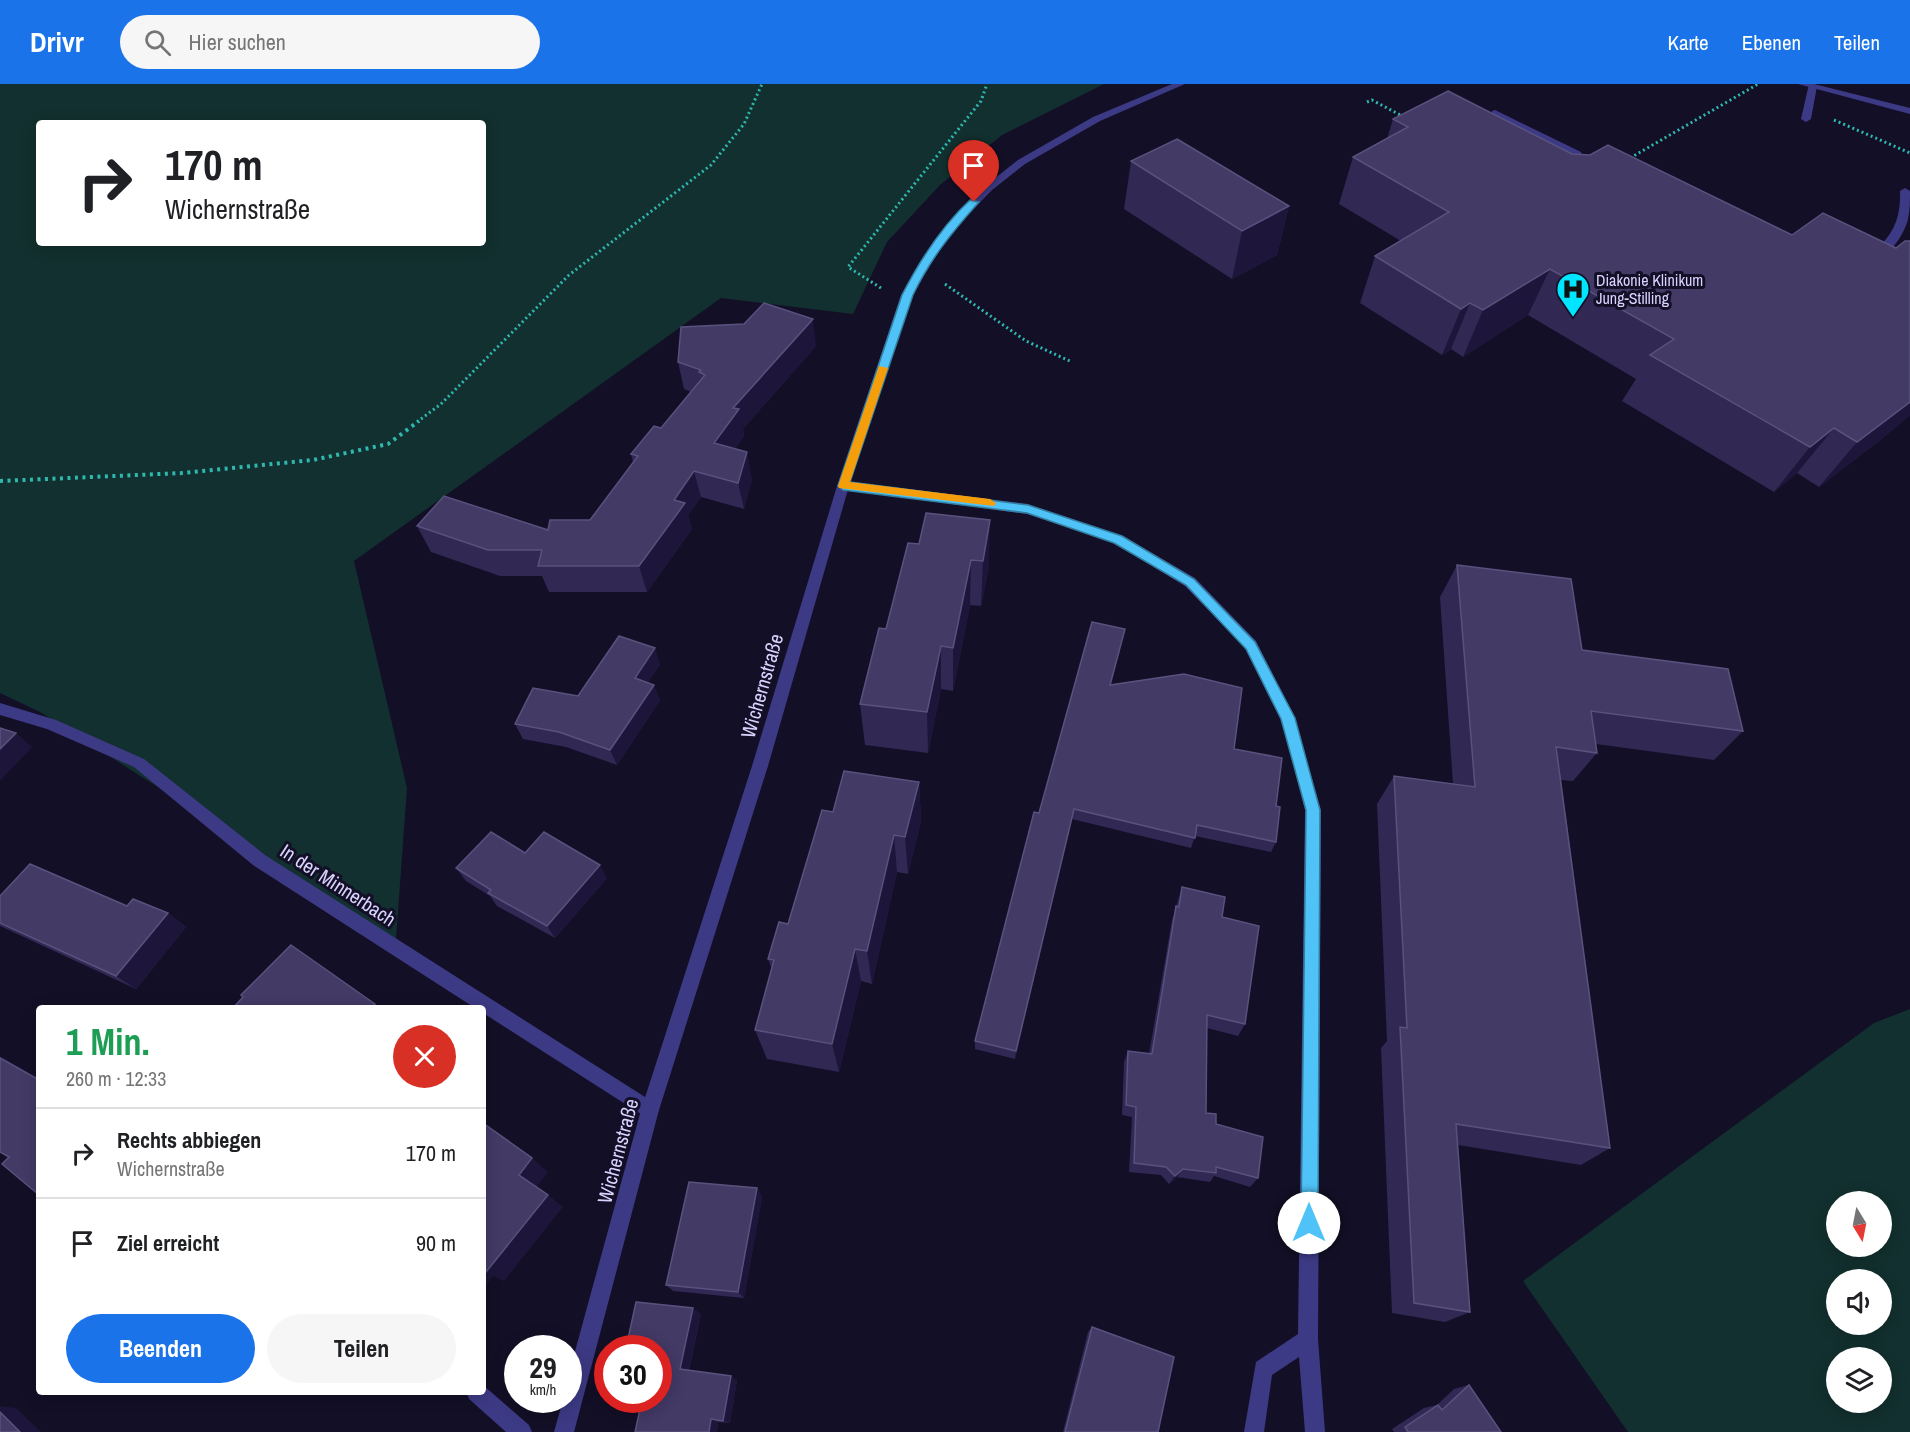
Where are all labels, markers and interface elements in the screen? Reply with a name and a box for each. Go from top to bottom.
search box [120,15,540,69]
text: Drivr [30,23,84,61]
icon: search [141,26,174,59]
text: Hier suchen [189,27,286,57]
text: Karte [1668,28,1709,57]
text: Ebenen [1742,28,1801,57]
text: Teilen [1834,28,1880,57]
text: 170 m [165,137,263,193]
pin [948,140,999,202]
icon: right [66,144,144,222]
icon: arrive [957,149,990,182]
text: Wichernstraße [165,191,310,227]
place label: Diakonie Klinikum Jung-Stilling [1596,269,1703,309]
hospital icon: Diakonie Klinikum Jung-Stilling [1555,271,1591,318]
street label: Wichernstraße [734,630,789,741]
street label: In der Minnerbach [275,837,401,932]
text: 1 Min. [66,1018,150,1066]
button: close [393,1025,456,1088]
text: 260 m · 12:33 [66,1065,166,1092]
street label: Wichernstraße [591,1095,644,1206]
text: Rechts abbiegen [117,1125,261,1155]
icon: right [66,1137,99,1170]
text: 170 m [406,1138,456,1168]
text: Wichernstraße [117,1155,225,1182]
position arrow [1277,1191,1341,1255]
north arrow [1826,1191,1892,1257]
map controls [1826,1191,1892,1413]
icon: arrive [66,1227,99,1260]
text: Ziel erreicht [117,1228,219,1258]
text: 90 m [416,1228,456,1258]
button: sound [1826,1269,1892,1335]
button: Beenden [66,1314,255,1383]
button: Teilen [267,1314,456,1383]
speed limit sign: 30 [594,1335,672,1413]
text: 29 [529,1347,557,1387]
button: layers [1826,1347,1892,1413]
text: km/h [530,1379,556,1400]

